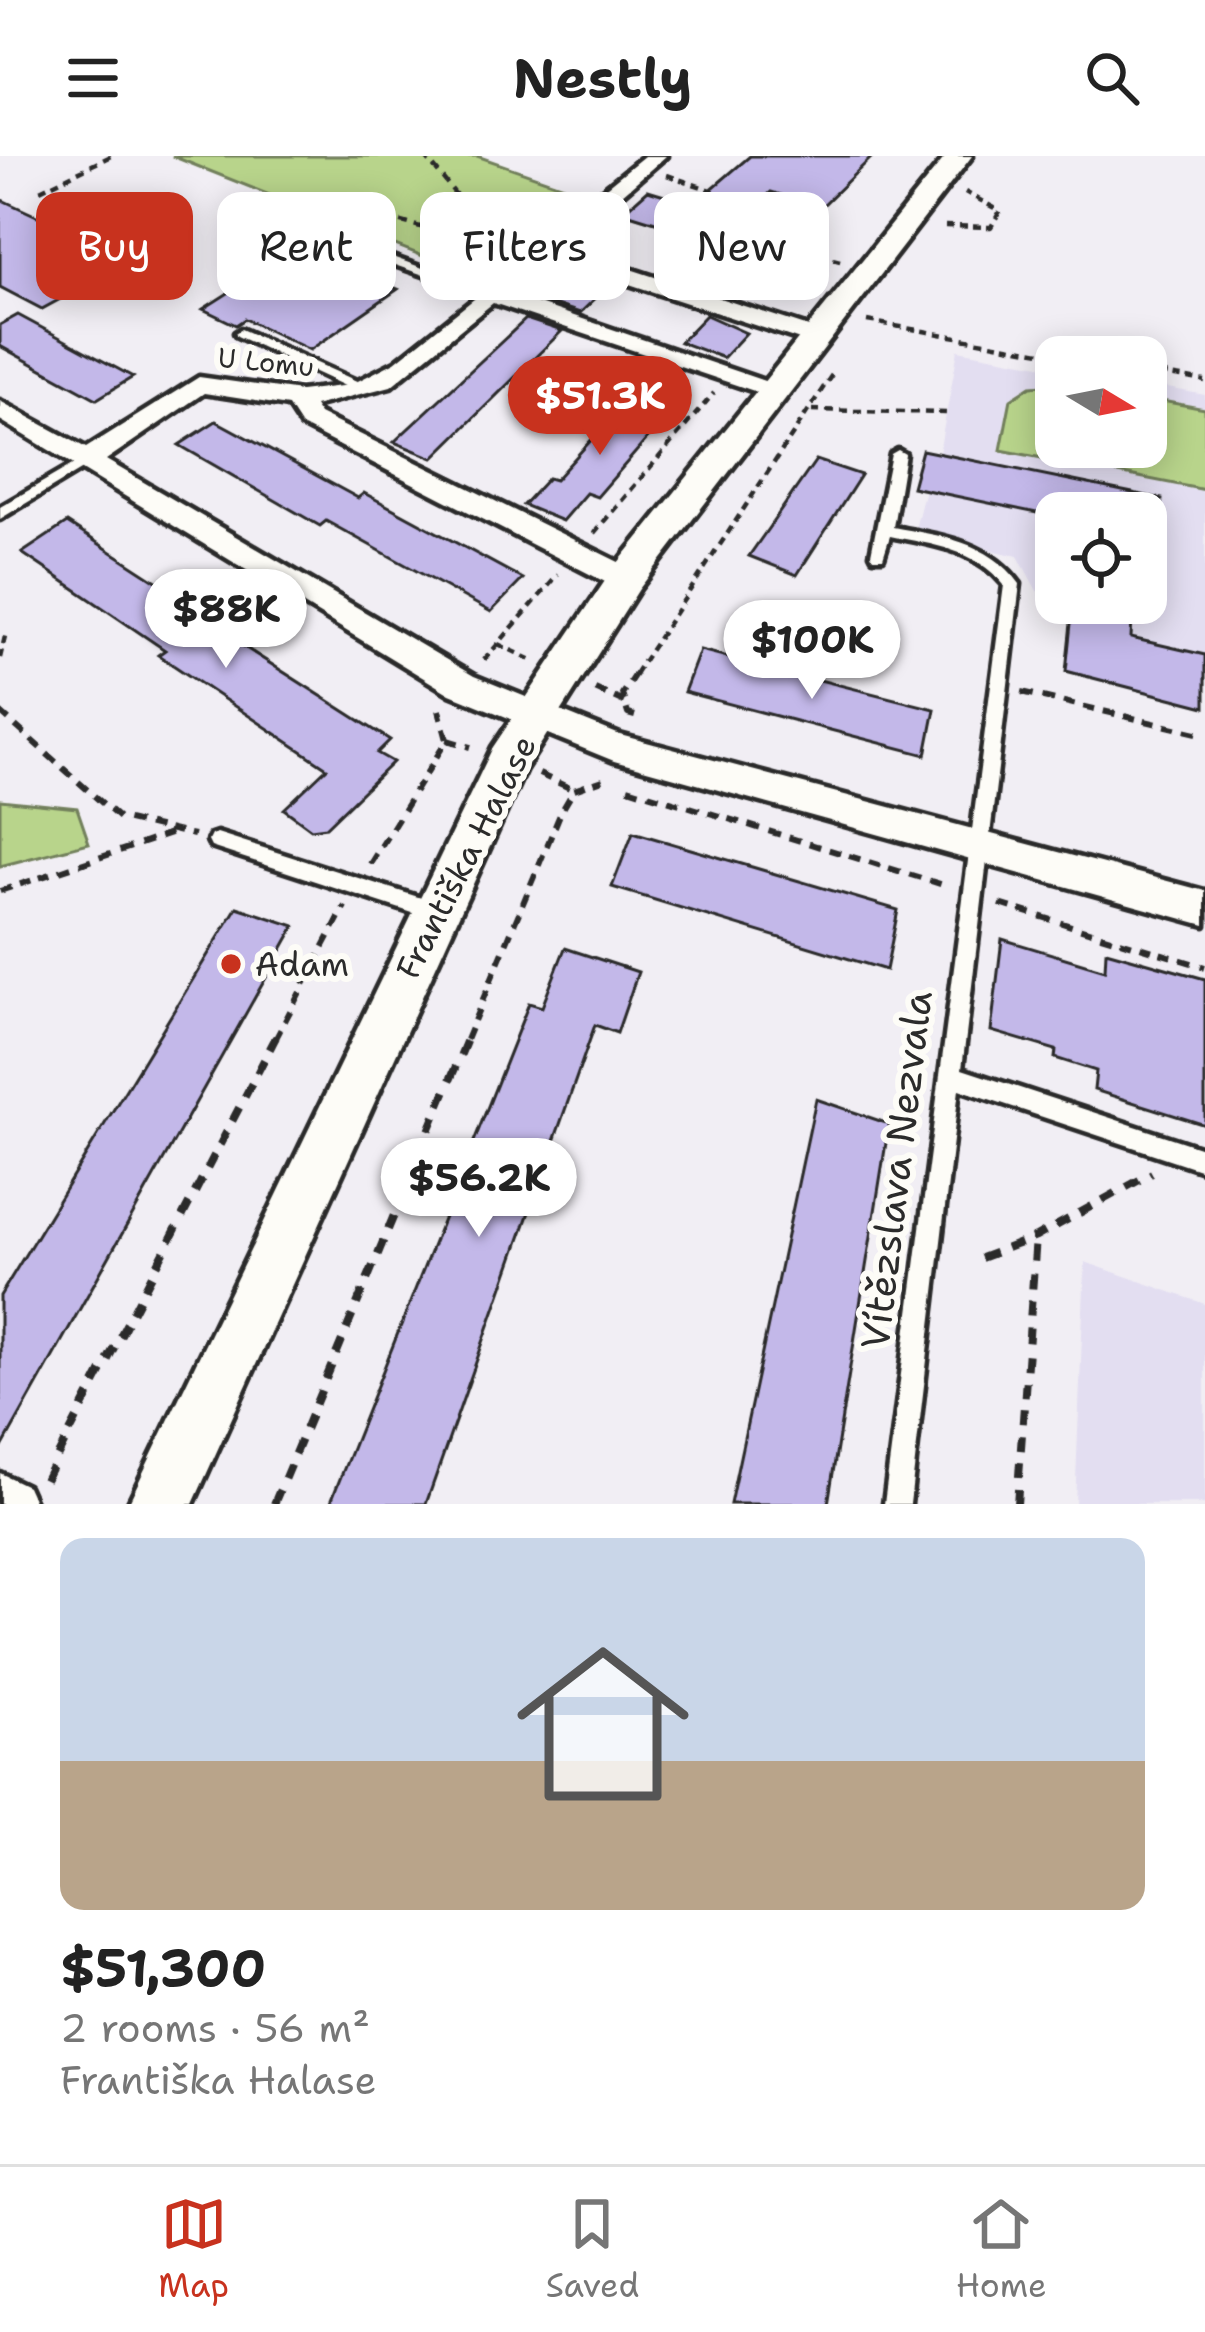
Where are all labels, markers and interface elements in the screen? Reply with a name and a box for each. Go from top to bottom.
text: Nestly [513,42,692,114]
icon: menu [60,45,126,111]
icon: search [1079,45,1145,111]
chip: Buy [36,192,193,300]
chip: Rent [217,192,396,300]
chip: Filters [420,192,630,300]
chip: New [654,192,829,300]
north arrow [1035,336,1167,468]
map controls [1035,336,1167,624]
street label: U Lomu [216,339,316,385]
pin: $51.3K [502,356,698,458]
text: $51.3K [535,369,665,421]
button: locate [1035,492,1167,624]
pin: $88K [155,569,297,671]
text: $88K [172,582,280,634]
pin: $100K [728,600,896,702]
text: $100K [750,613,874,665]
street label: Františka Halase [385,727,547,987]
place label: Adam [255,942,349,987]
marker: Adam [218,951,244,977]
street label: Vítězslava Nezvala [848,988,944,1352]
pin: $56.2K [381,1138,577,1240]
text: $56.2K [408,1151,550,1203]
icon: home [495,1616,711,1832]
text: $51,300 [60,1934,266,2002]
text: 2 rooms · 56 m² [60,2002,370,2054]
text: Františka Halase [60,2054,377,2106]
tab: Map [158,2191,229,2308]
tab: Saved [546,2191,639,2308]
tab: Home [956,2191,1047,2308]

